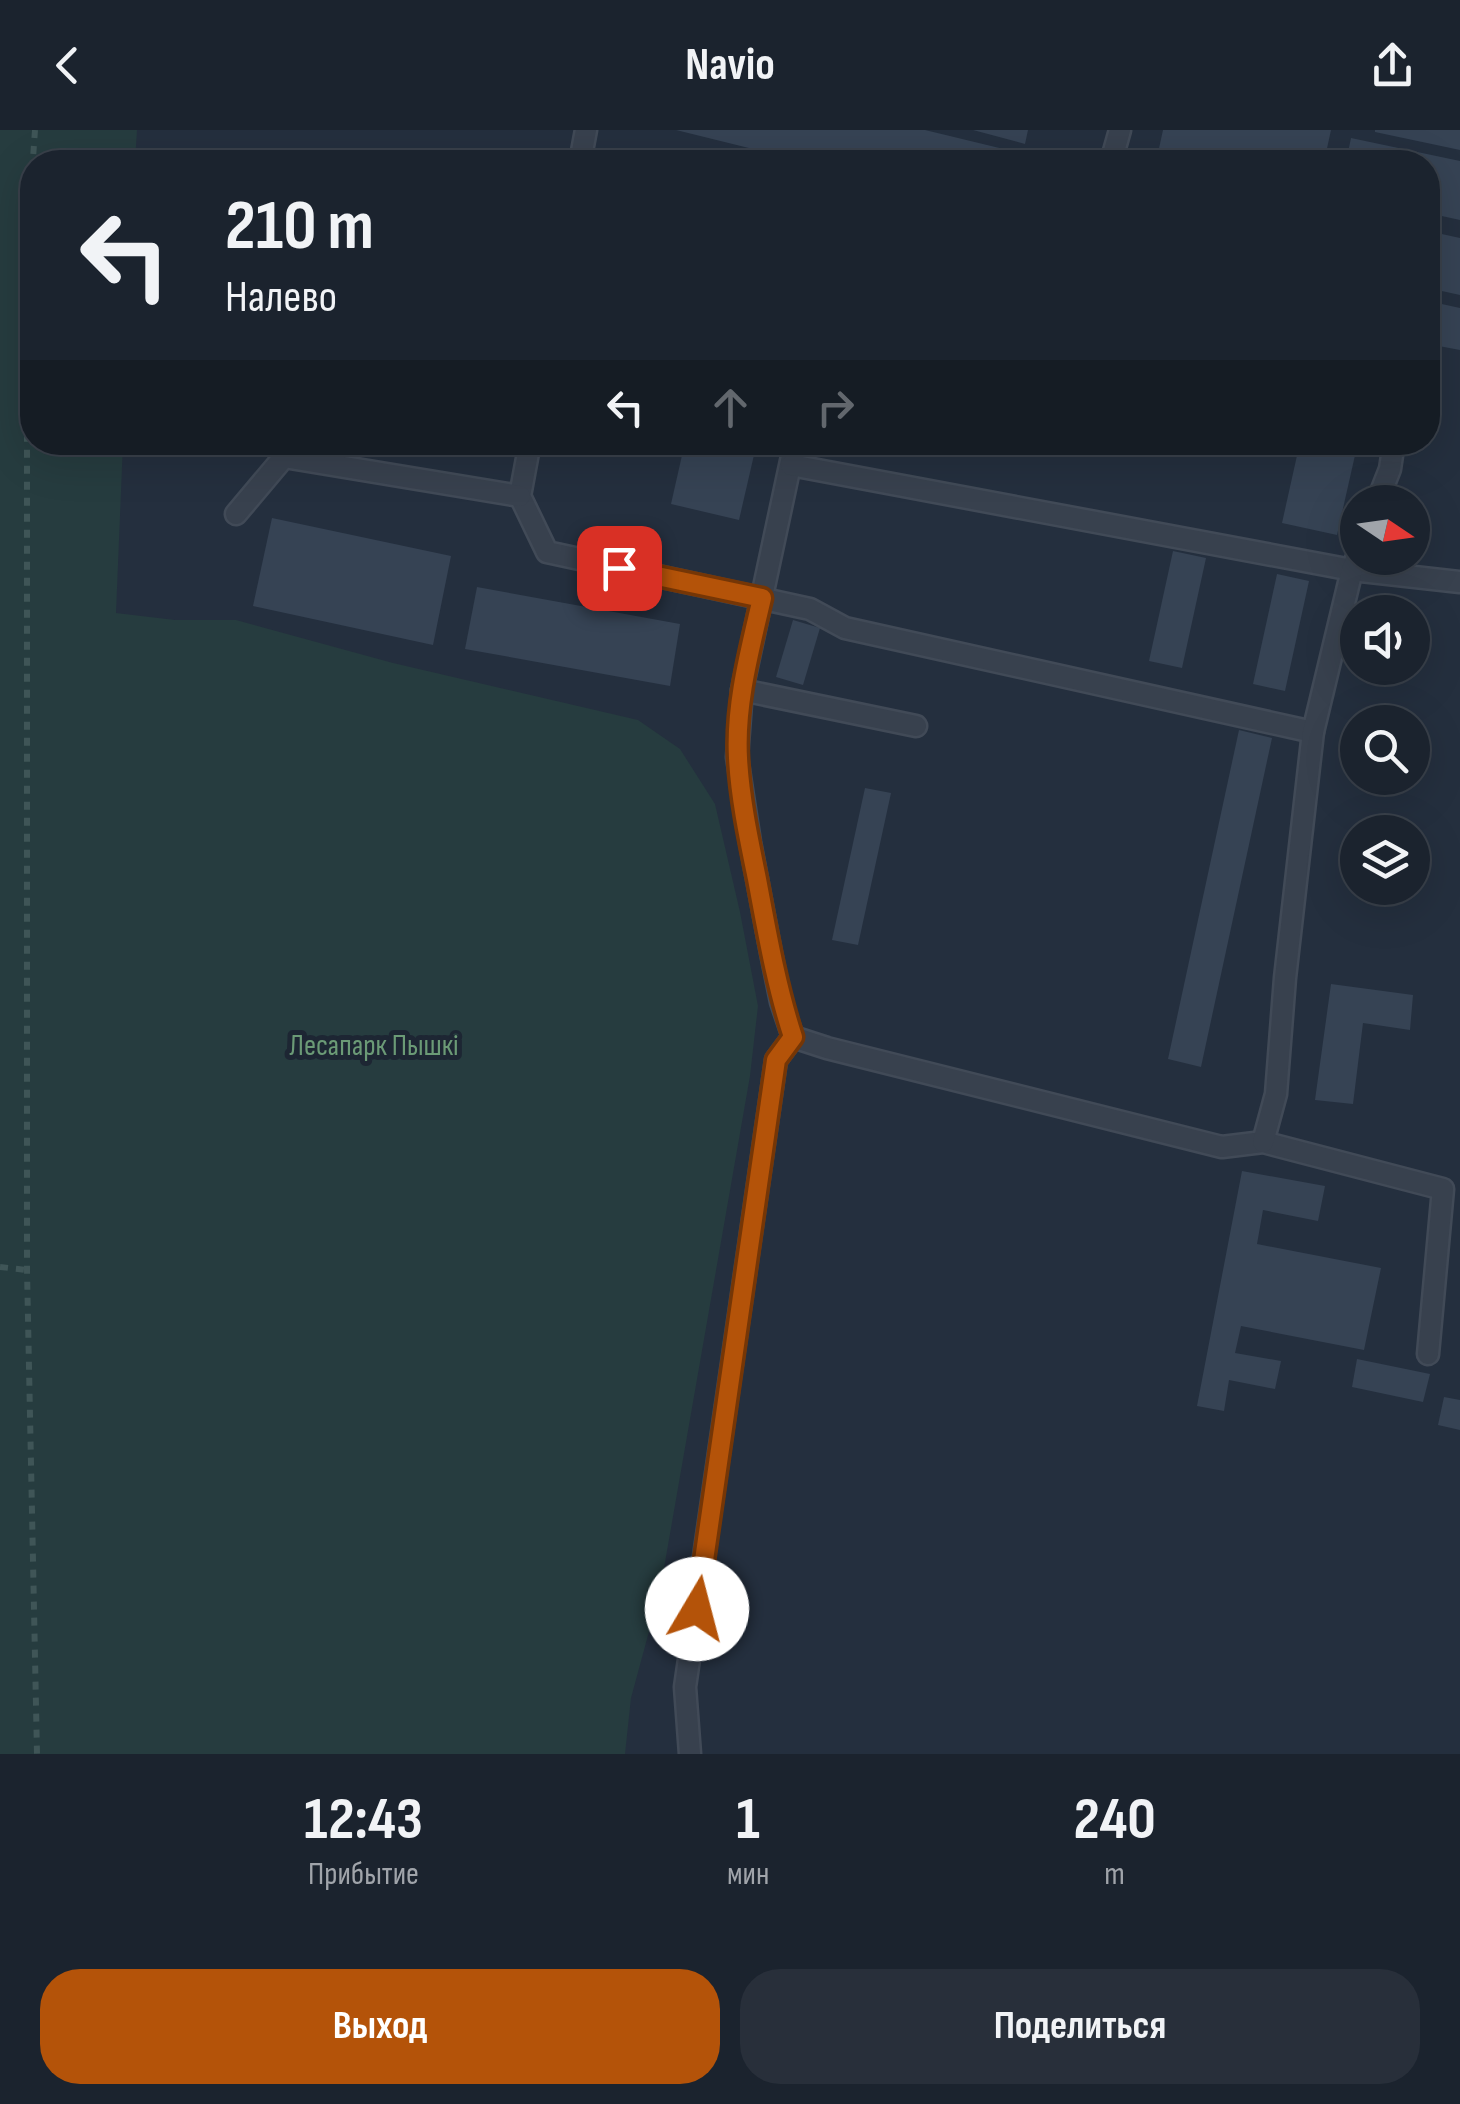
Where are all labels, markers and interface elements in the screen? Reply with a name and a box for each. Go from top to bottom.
icon: back [40,38,95,93]
text: Navio [685,38,775,93]
icon: share [1365,38,1420,93]
text: 210 m [225,185,374,269]
icon: left [60,190,190,320]
text: Налево [225,270,337,325]
icon: left [598,380,653,435]
icon: ahead [703,380,758,435]
icon: right [808,380,863,435]
north arrow [1340,485,1430,575]
map controls [1340,485,1430,905]
pin [577,526,662,611]
icon: arrive [592,541,647,596]
button: sound [1340,595,1430,685]
button: search [1340,705,1430,795]
button: layers [1340,815,1430,905]
park label: Лесапарк Пышкі [289,1028,459,1064]
position arrow [645,1557,749,1661]
text: 12:43 [304,1784,423,1856]
text: 1 [736,1784,760,1856]
text: 240 [1073,1784,1156,1856]
text: Прибытие [308,1855,419,1894]
text: мин [727,1855,769,1894]
text: m [1104,1855,1125,1894]
button: Выход [40,1969,720,2084]
button: Поделиться [740,1969,1420,2084]

